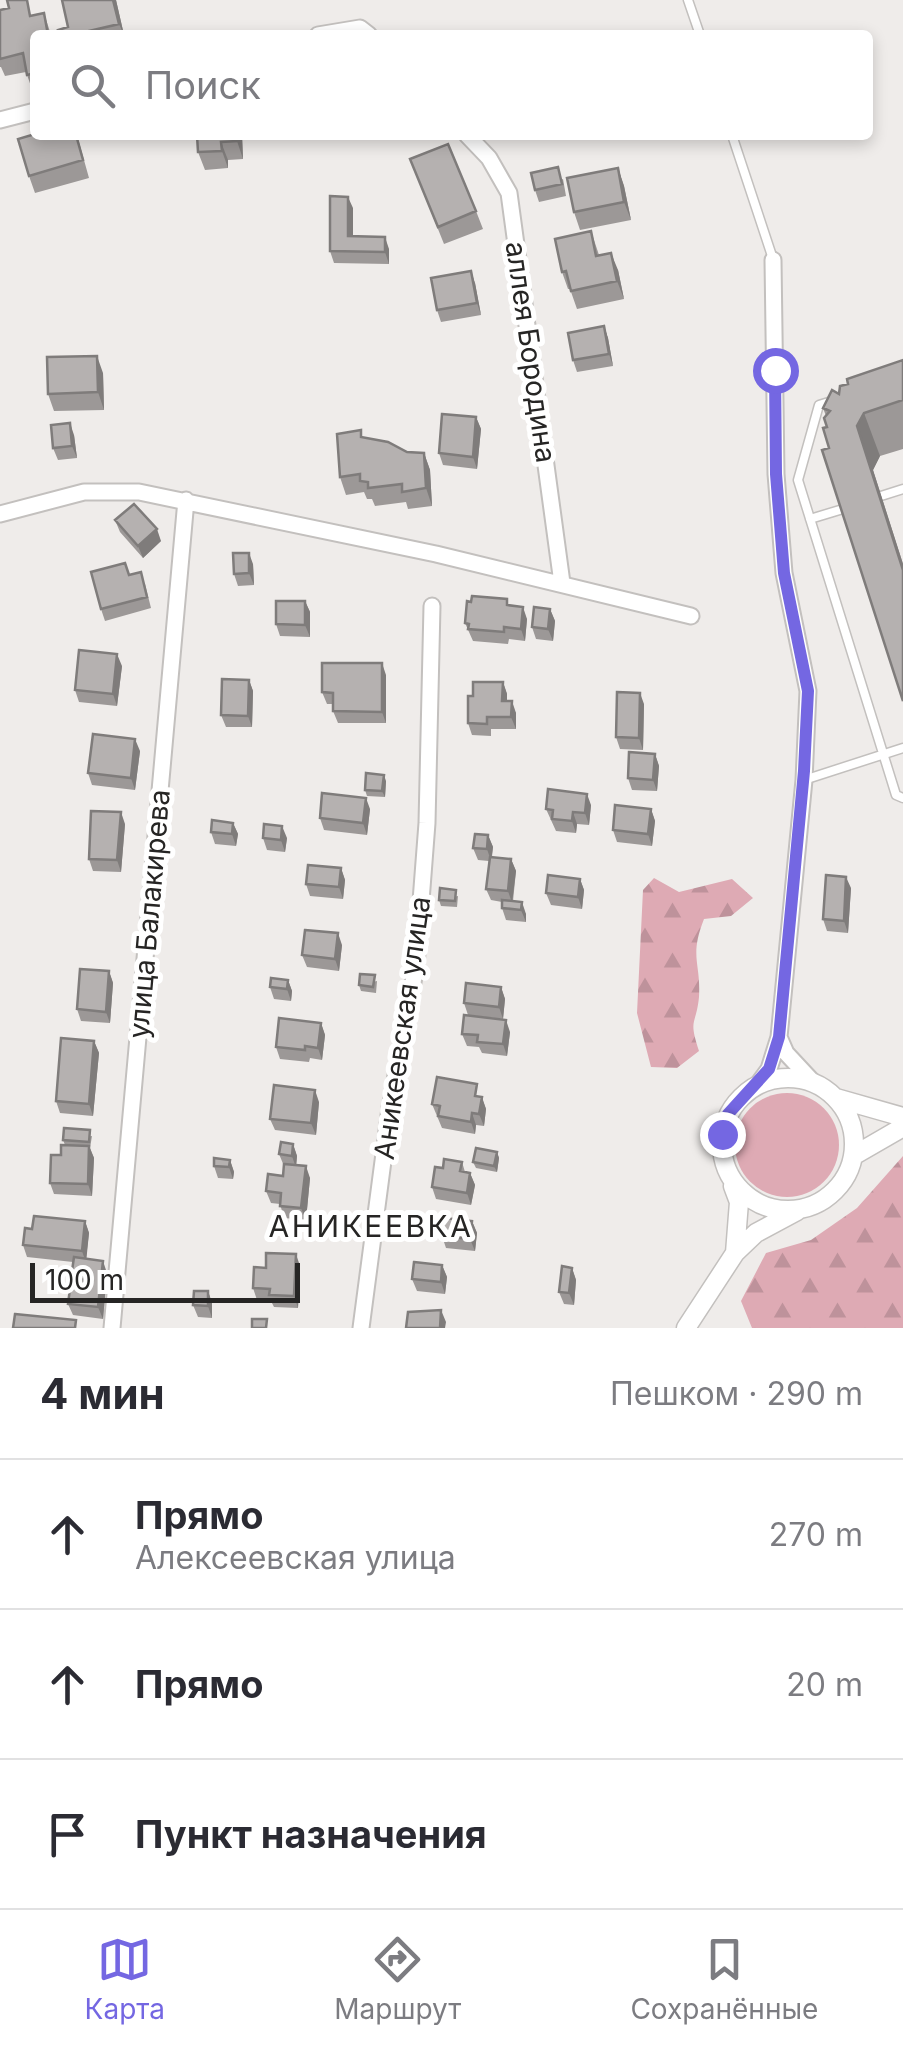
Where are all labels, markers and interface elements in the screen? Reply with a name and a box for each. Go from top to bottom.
search box [30,30,873,140]
icon: search [65,58,120,113]
text: Поиск [145,62,261,108]
street label: аллея Бородина [499,239,563,465]
route start [753,348,799,394]
street label: улица Балакирева [121,788,177,1040]
street label: Аникеевская улица [367,894,437,1162]
route end [700,1112,746,1158]
district label: АНИКЕЕВКА [269,1208,473,1244]
scale bar [30,1258,300,1302]
text: 100 m [45,1263,124,1297]
text: 4 мин [40,1368,165,1419]
text: Пешком · 290 m [610,1374,863,1413]
text: Прямо [135,1492,263,1538]
icon: ahead [40,1507,95,1562]
text: 270 m [769,1515,863,1554]
text: Алексеевская улица [135,1538,456,1577]
icon: ahead [40,1657,95,1712]
text: Прямо [135,1661,263,1707]
text: 20 m [786,1665,863,1704]
icon: arrive [40,1807,95,1862]
text: Пункт назначения [135,1811,487,1857]
tab: Карта [85,1932,165,2026]
tab: Маршрут [334,1932,461,2026]
tab: Сохранённые [630,1932,818,2026]

